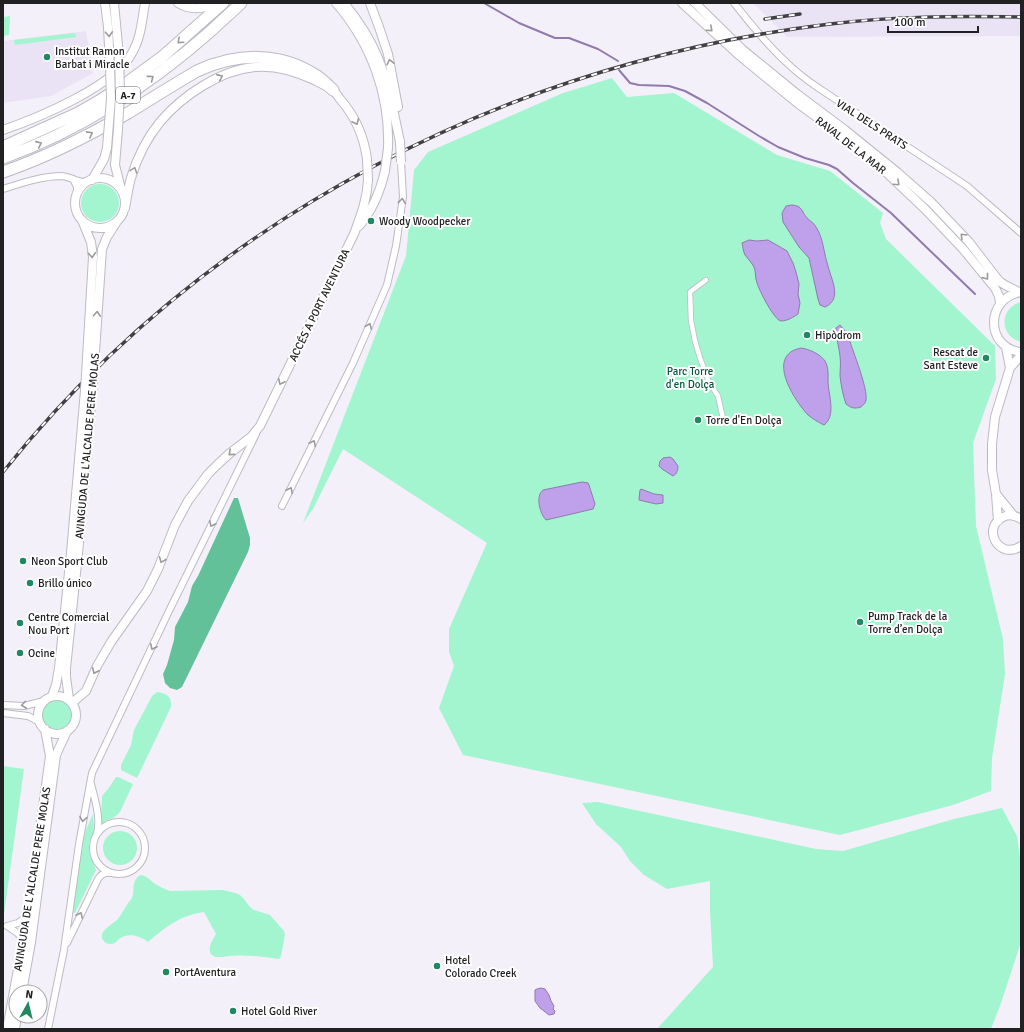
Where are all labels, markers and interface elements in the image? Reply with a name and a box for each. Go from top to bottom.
scale bar [888,8,978,34]
text: 100 m [894,15,926,30]
one-way arrow [706,24,713,31]
one-way arrow [104,31,113,37]
one-way arrow [177,36,185,43]
place label: Institut Ramon Barbat i Miracle [55,45,129,71]
marker: Institut Ramon Barbat i Miracle [42,52,52,62]
one-way arrow [386,59,395,66]
one-way arrow [216,74,223,82]
one-way arrow [147,76,154,83]
road number: A-7 [116,87,140,103]
street label: VIAL DELS PRATS [834,97,910,152]
street label: RAVAL DE LA MAR [813,114,889,177]
one-way arrow [351,118,359,125]
one-way arrow [86,131,93,139]
one-way arrow [36,140,43,148]
one-way arrow [129,167,138,174]
one-way arrow [892,178,900,185]
one-way arrow [397,198,406,204]
place label: Woody Woodpecker [379,215,470,228]
marker: Woody Woodpecker [366,216,376,226]
one-way arrow [960,233,967,241]
street label: ACCÉS A PORT AVENTURA [286,246,353,364]
one-way arrow [88,252,97,258]
one-way arrow [982,273,989,280]
one-way arrow [93,311,101,317]
one-way arrow [364,323,372,331]
place label: Hipòdrom [815,329,861,342]
marker: Hipòdrom [802,330,812,340]
place label: Rescat de Sant Esteve [924,346,978,372]
street label: AVINGUDA DE L'ALCALDE PERE MOLAS [73,352,102,540]
marker: Rescat de Sant Esteve [981,353,991,363]
park label: Parc Torre d'en Dolça [666,365,715,391]
one-way arrow [279,378,286,386]
place label: Torre d'En Dolça [706,414,782,427]
marker: Torre d'En Dolça [693,415,703,425]
one-way arrow [308,440,316,448]
one-way arrow [229,448,236,455]
one-way arrow [285,487,293,494]
one-way arrow [209,520,217,528]
place label: Neon Sport Club [31,555,108,568]
marker: Neon Sport Club [18,556,28,566]
one-way arrow [159,556,167,564]
place label: Brillo único [38,577,92,590]
marker: Brillo único [25,578,35,588]
place label: Pump Track de la Torre d’en Dolça [868,610,948,636]
place label: Centre Comercial Nou Port [28,611,109,637]
marker: Pump Track de la Torre d’en Dolça [855,617,865,627]
marker: Centre Comercial Nou Port [15,618,25,628]
one-way arrow [150,642,158,650]
place label: Ocine [28,647,55,660]
marker: Ocine [15,648,25,658]
one-way arrow [92,667,100,675]
one-way arrow [20,700,27,709]
street label: AVINGUDA DE L'ALCALDE PERE MOLAS [11,786,54,972]
one-way arrow [79,816,88,822]
one-way arrow [75,911,83,919]
place label: Hotel Colorado Creek [445,954,517,980]
marker: Hotel Colorado Creek [432,961,442,971]
place label: PortAventura [174,966,237,979]
marker: PortAventura [161,967,171,977]
north arrow [8,984,48,1024]
text: N [25,988,34,1002]
place label: Hotel Gold River [241,1005,317,1018]
marker: Hotel Gold River [228,1006,238,1016]

